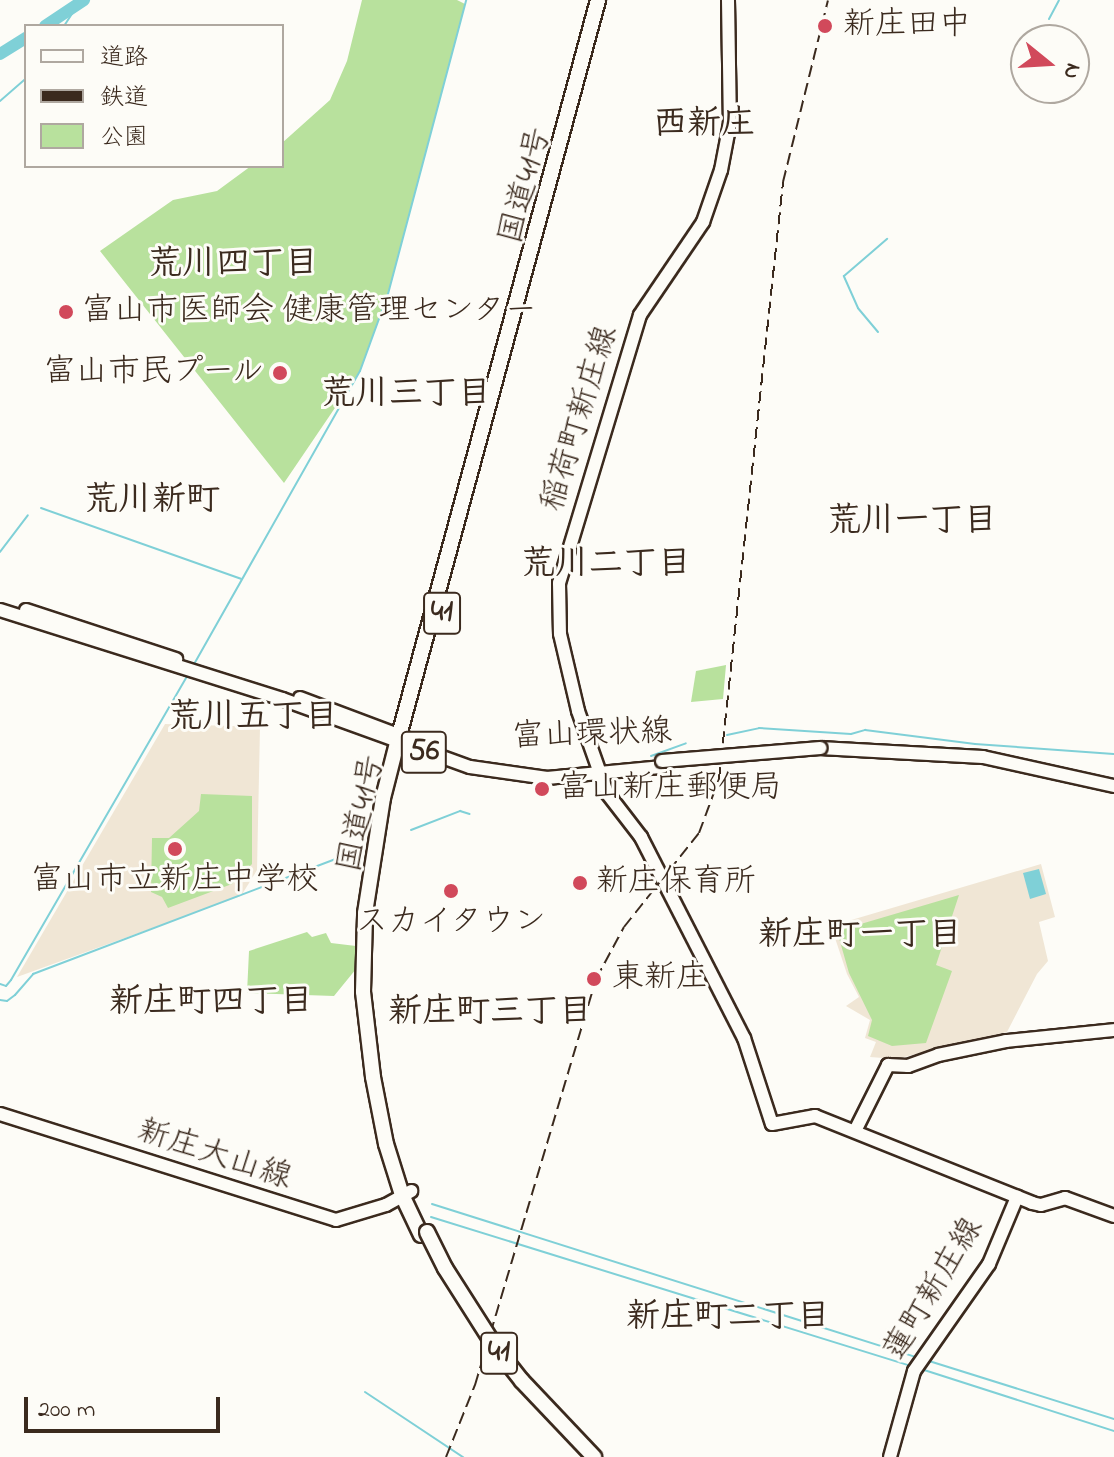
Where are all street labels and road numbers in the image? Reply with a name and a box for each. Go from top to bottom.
street label: 国道41号 [493,123,561,249]
street label: 稲荷町新庄線 [535,322,627,516]
road number: 41 [422,587,462,639]
street label: 富山環状線 [511,714,673,758]
road number: 56 [400,726,448,778]
street label: 国道41号 [332,752,394,876]
street label: 新庄大山線 [132,1113,296,1199]
street label: 蓮町新庄線 [877,1212,993,1368]
road number: 41 [479,1327,519,1379]

